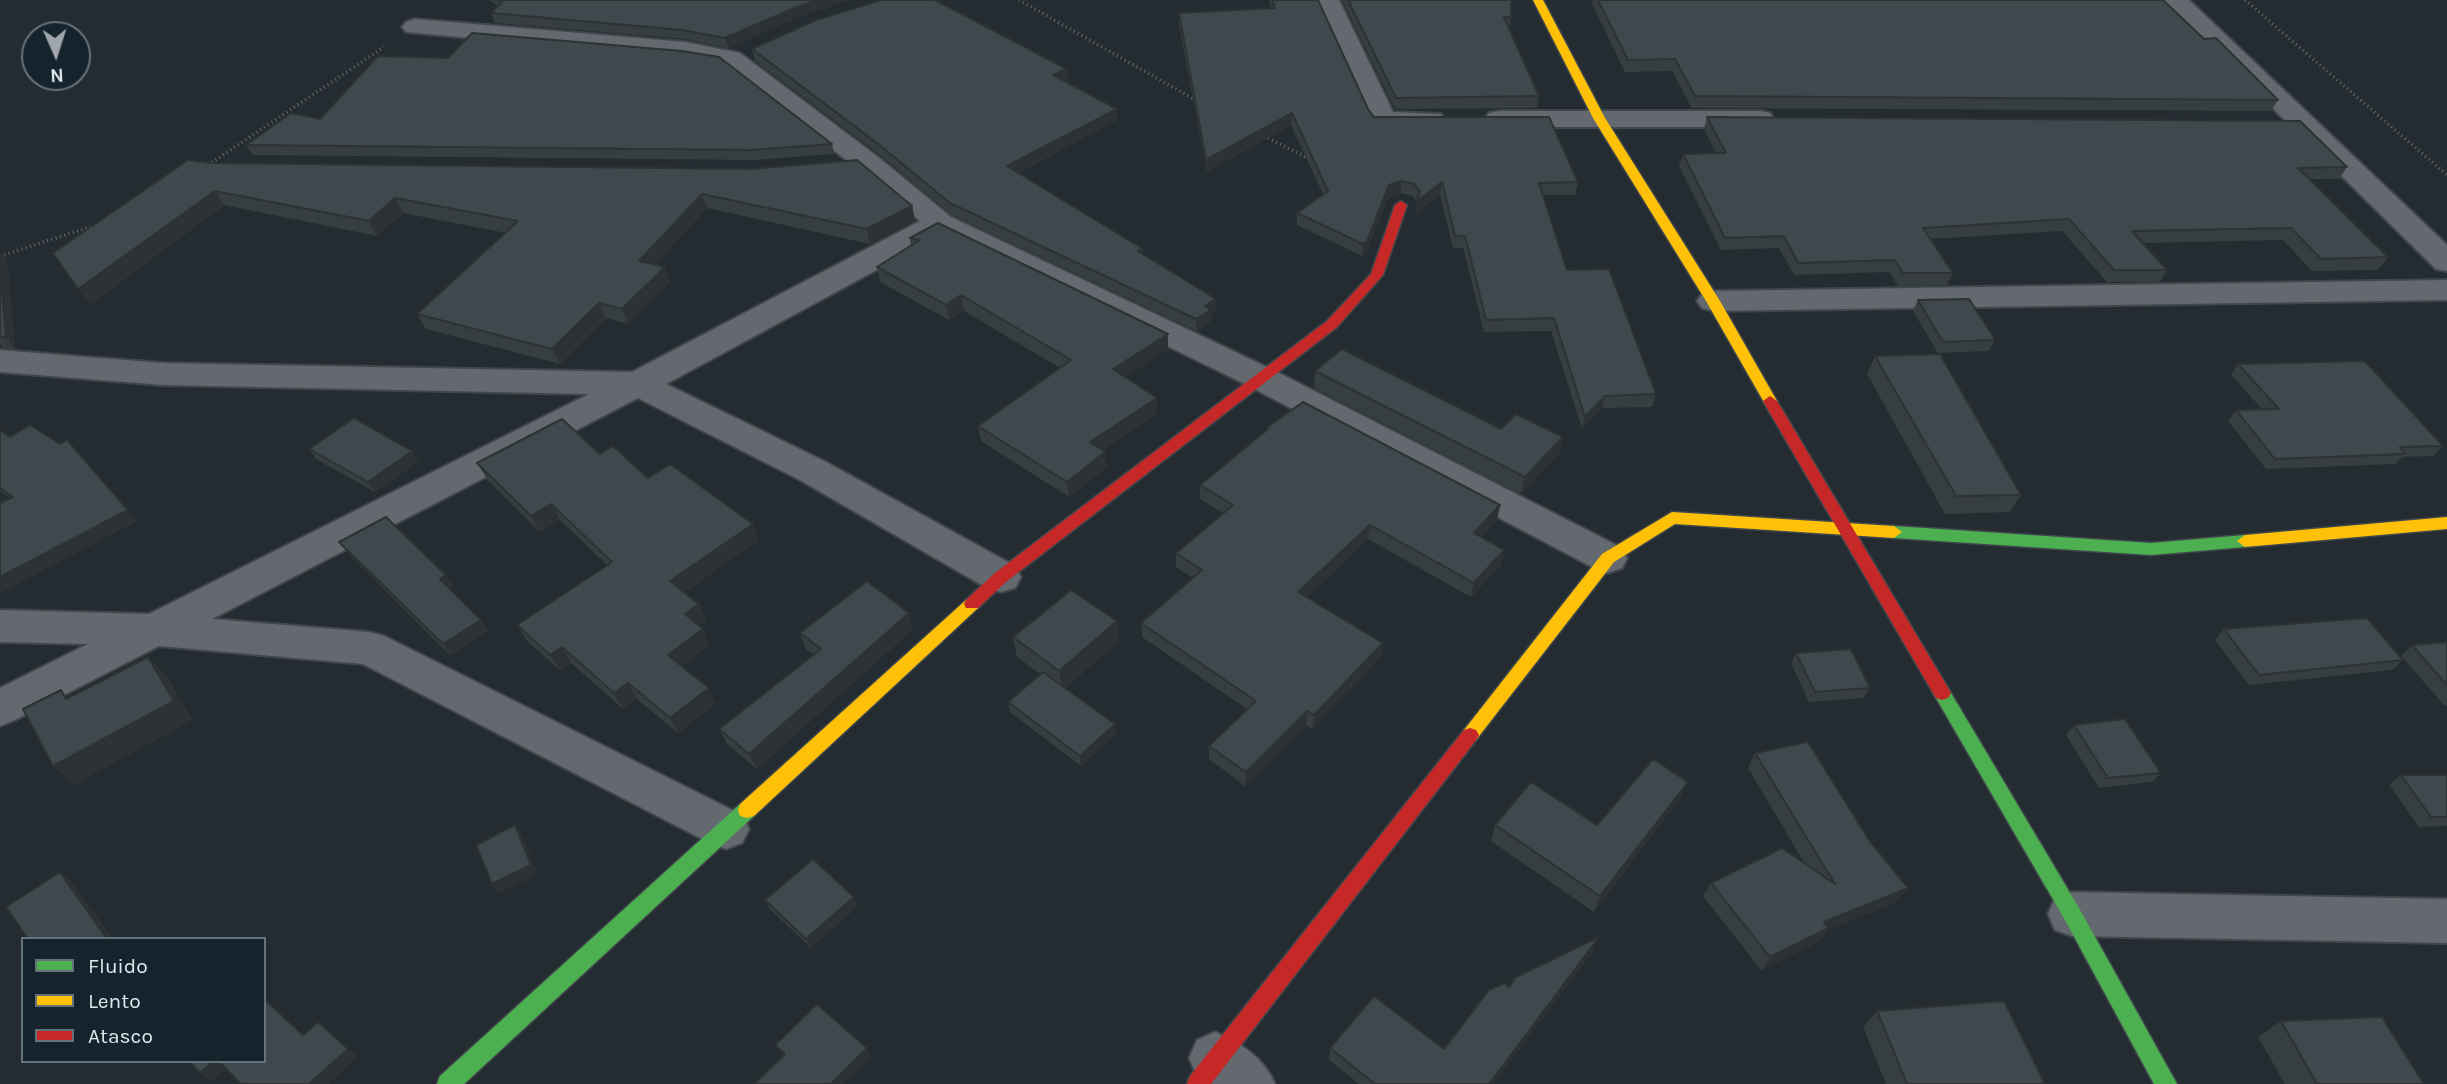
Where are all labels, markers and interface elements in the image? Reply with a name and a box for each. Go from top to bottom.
north arrow [21,21,91,91]
text: N [50,64,64,86]
legend [21,937,266,1063]
text: Fluido [88,954,148,978]
text: Lento [88,989,141,1013]
text: Atasco [88,1024,153,1048]

